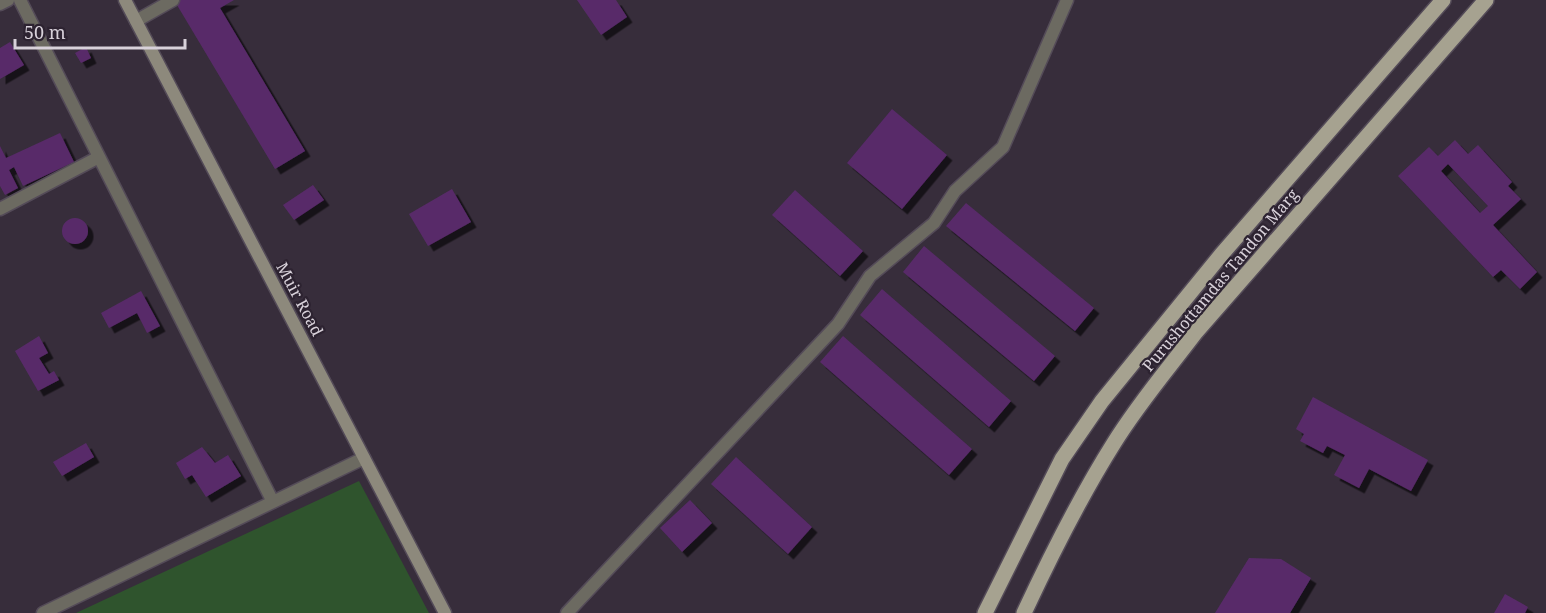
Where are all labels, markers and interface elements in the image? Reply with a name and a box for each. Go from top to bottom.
scale bar [15,12,184,50]
text: 50 m [24,20,66,44]
street label: Purushottamdas Tandon Marg [1137,184,1303,376]
street label: Muir Road [271,258,329,340]

